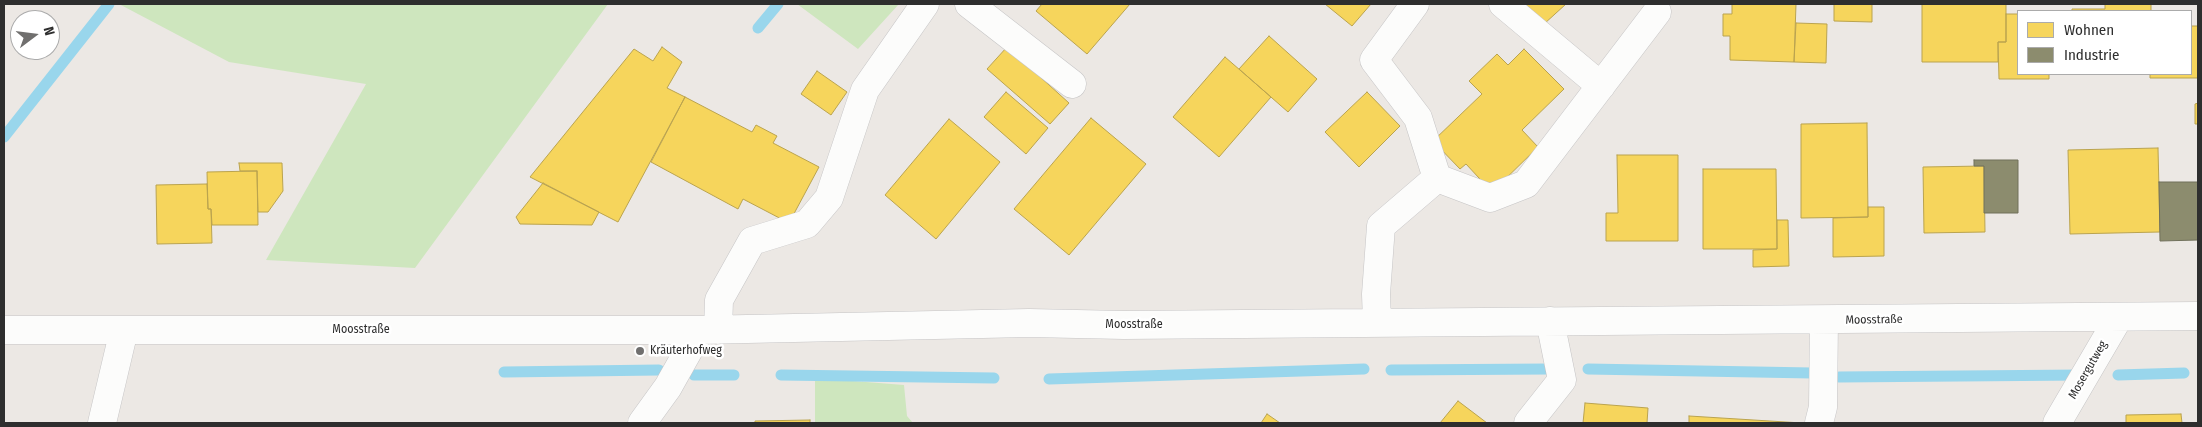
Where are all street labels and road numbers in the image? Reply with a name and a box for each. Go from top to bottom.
street label: Moosstraße [1845,312,1903,328]
street label: Moosstraße [1105,318,1163,332]
street label: Moosstraße [332,323,390,337]
street label: Mosergutweg [2065,338,2111,402]

